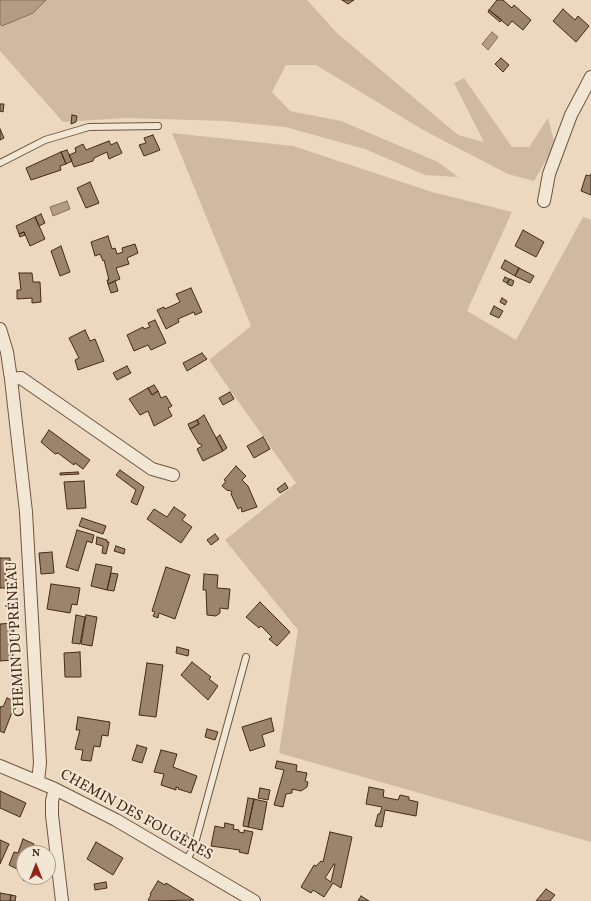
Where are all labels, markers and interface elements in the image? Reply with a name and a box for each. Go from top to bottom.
street label: CHEMIN DU PRÉNEAU [4,561,30,717]
street label: CHEMIN DES FOUGÈRES [57,766,215,866]
north arrow [16,845,56,885]
text: N [32,846,40,861]

